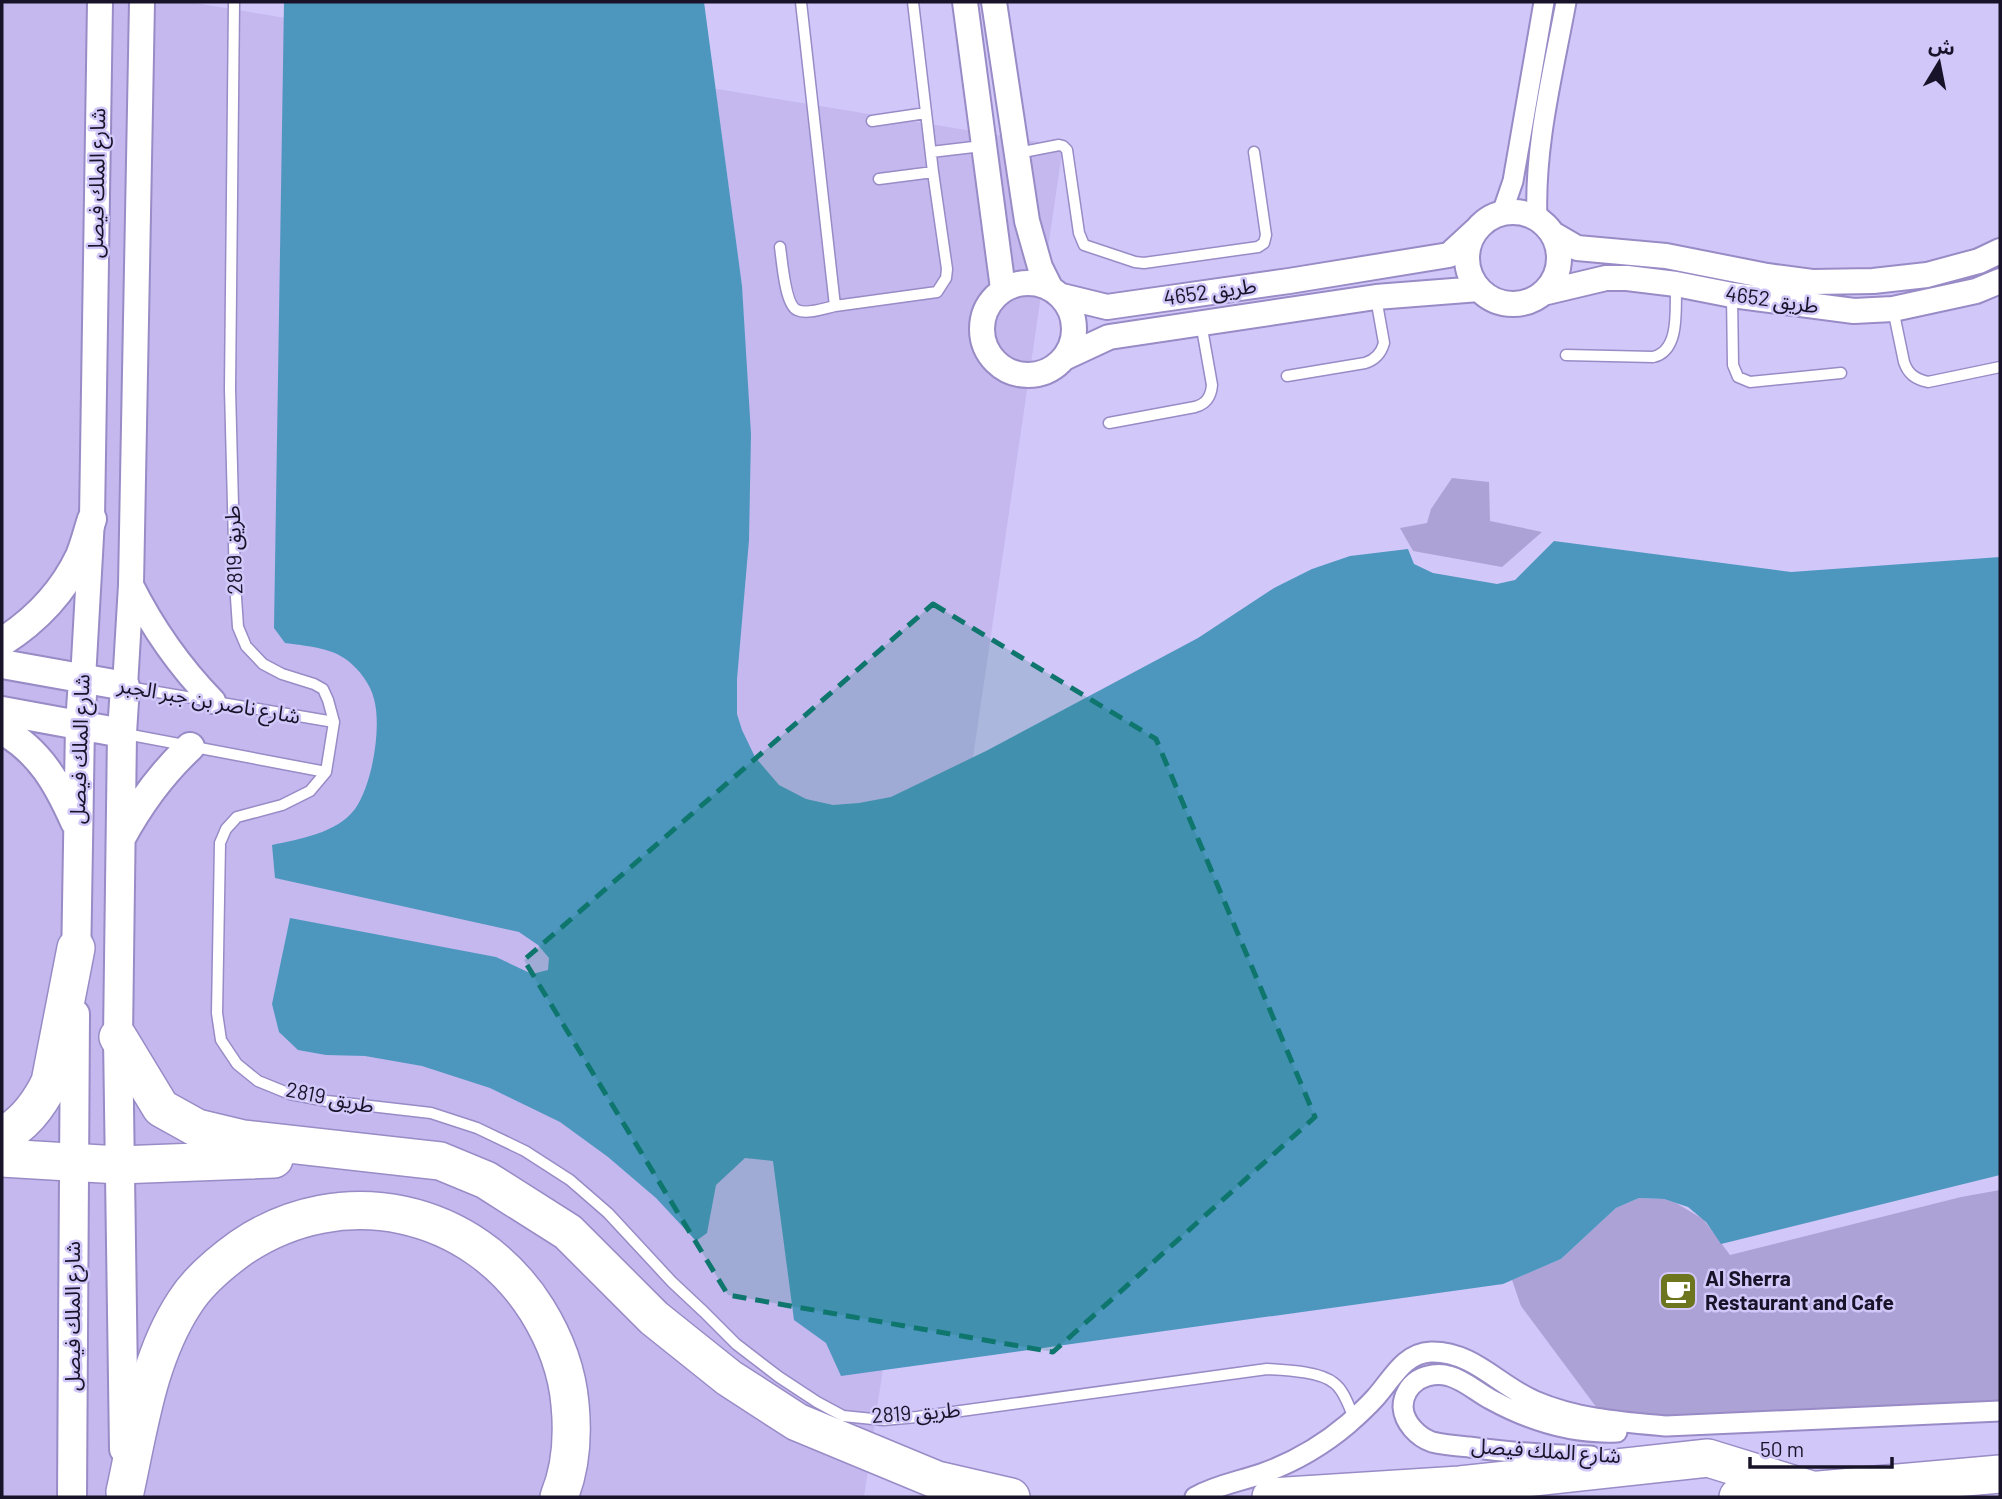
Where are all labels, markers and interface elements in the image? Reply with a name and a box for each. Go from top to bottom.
north arrow [1904,28,1974,98]
text: ش [1927,32,1957,59]
street label: شارع الملك فيصل [82,108,113,258]
street label: طريق 4652 [1162,272,1258,311]
street label: طريق 4652 [1724,280,1820,319]
street label: طريق 2819 [218,505,249,595]
street label: شارع ناصر بن جبر الجبر [114,671,303,732]
street label: شارع الملك فيصل [63,674,98,825]
street label: طريق 2819 [284,1076,376,1119]
street label: شارع الملك فيصل [59,1241,88,1391]
place label: Al Sherra Restaurant and Cafe [1705,1265,1894,1314]
cafe icon: Al Sherra Restaurant and Cafe [1657,1270,1699,1312]
street label: طريق 2819 [870,1396,961,1429]
scale bar [1750,1426,1892,1470]
street label: شارع الملك فيصل [1470,1432,1622,1471]
text: 50 m [1760,1436,1804,1461]

